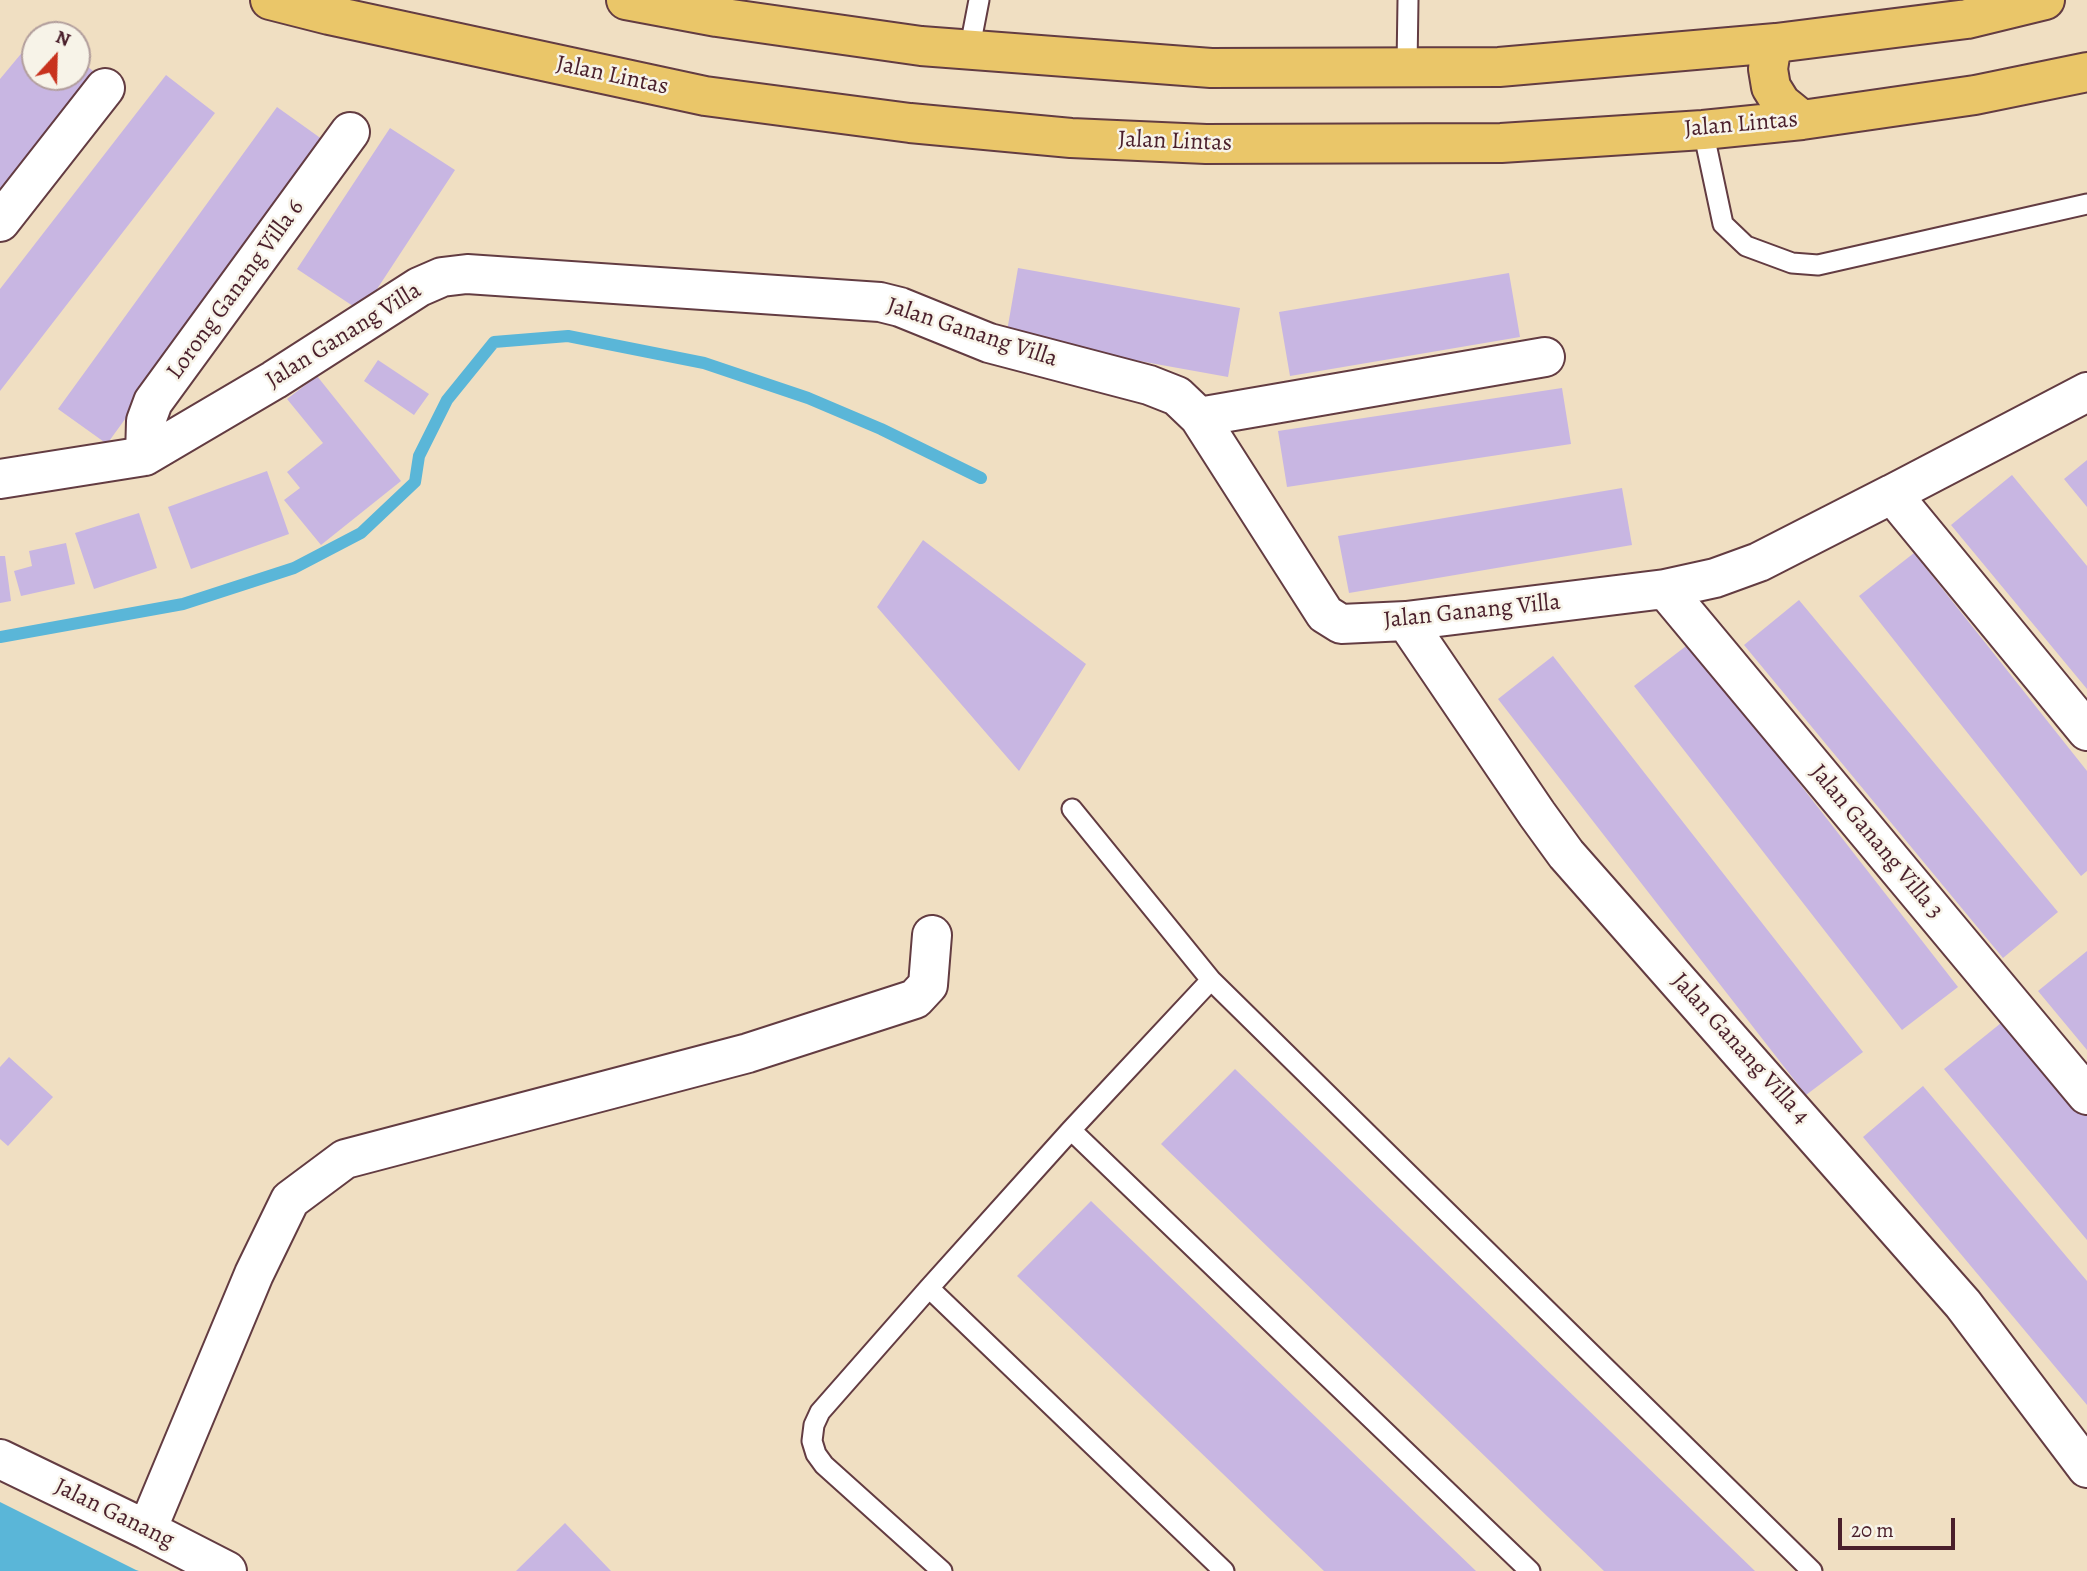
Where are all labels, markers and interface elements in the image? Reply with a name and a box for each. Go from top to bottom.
north arrow [21,21,91,91]
text: N [52,24,74,53]
street label: Jalan Lintas [553,50,671,102]
street label: Jalan Lintas [1683,106,1799,144]
street label: Jalan Lintas [1117,126,1233,158]
street label: Lorong Ganang Villa 6 [161,194,311,386]
street label: Jalan Ganang Villa [261,277,427,395]
street label: Jalan Ganang Villa [883,292,1061,374]
street label: Jalan Ganang Villa [1382,588,1562,636]
street label: Jalan Ganang Villa 3 [1803,759,1949,925]
street label: Jalan Ganang Villa 4 [1665,967,1815,1131]
street label: Jalan Ganang [49,1473,179,1555]
scale bar [1842,1504,1959,1548]
text: 20 m [1851,1516,1894,1544]

